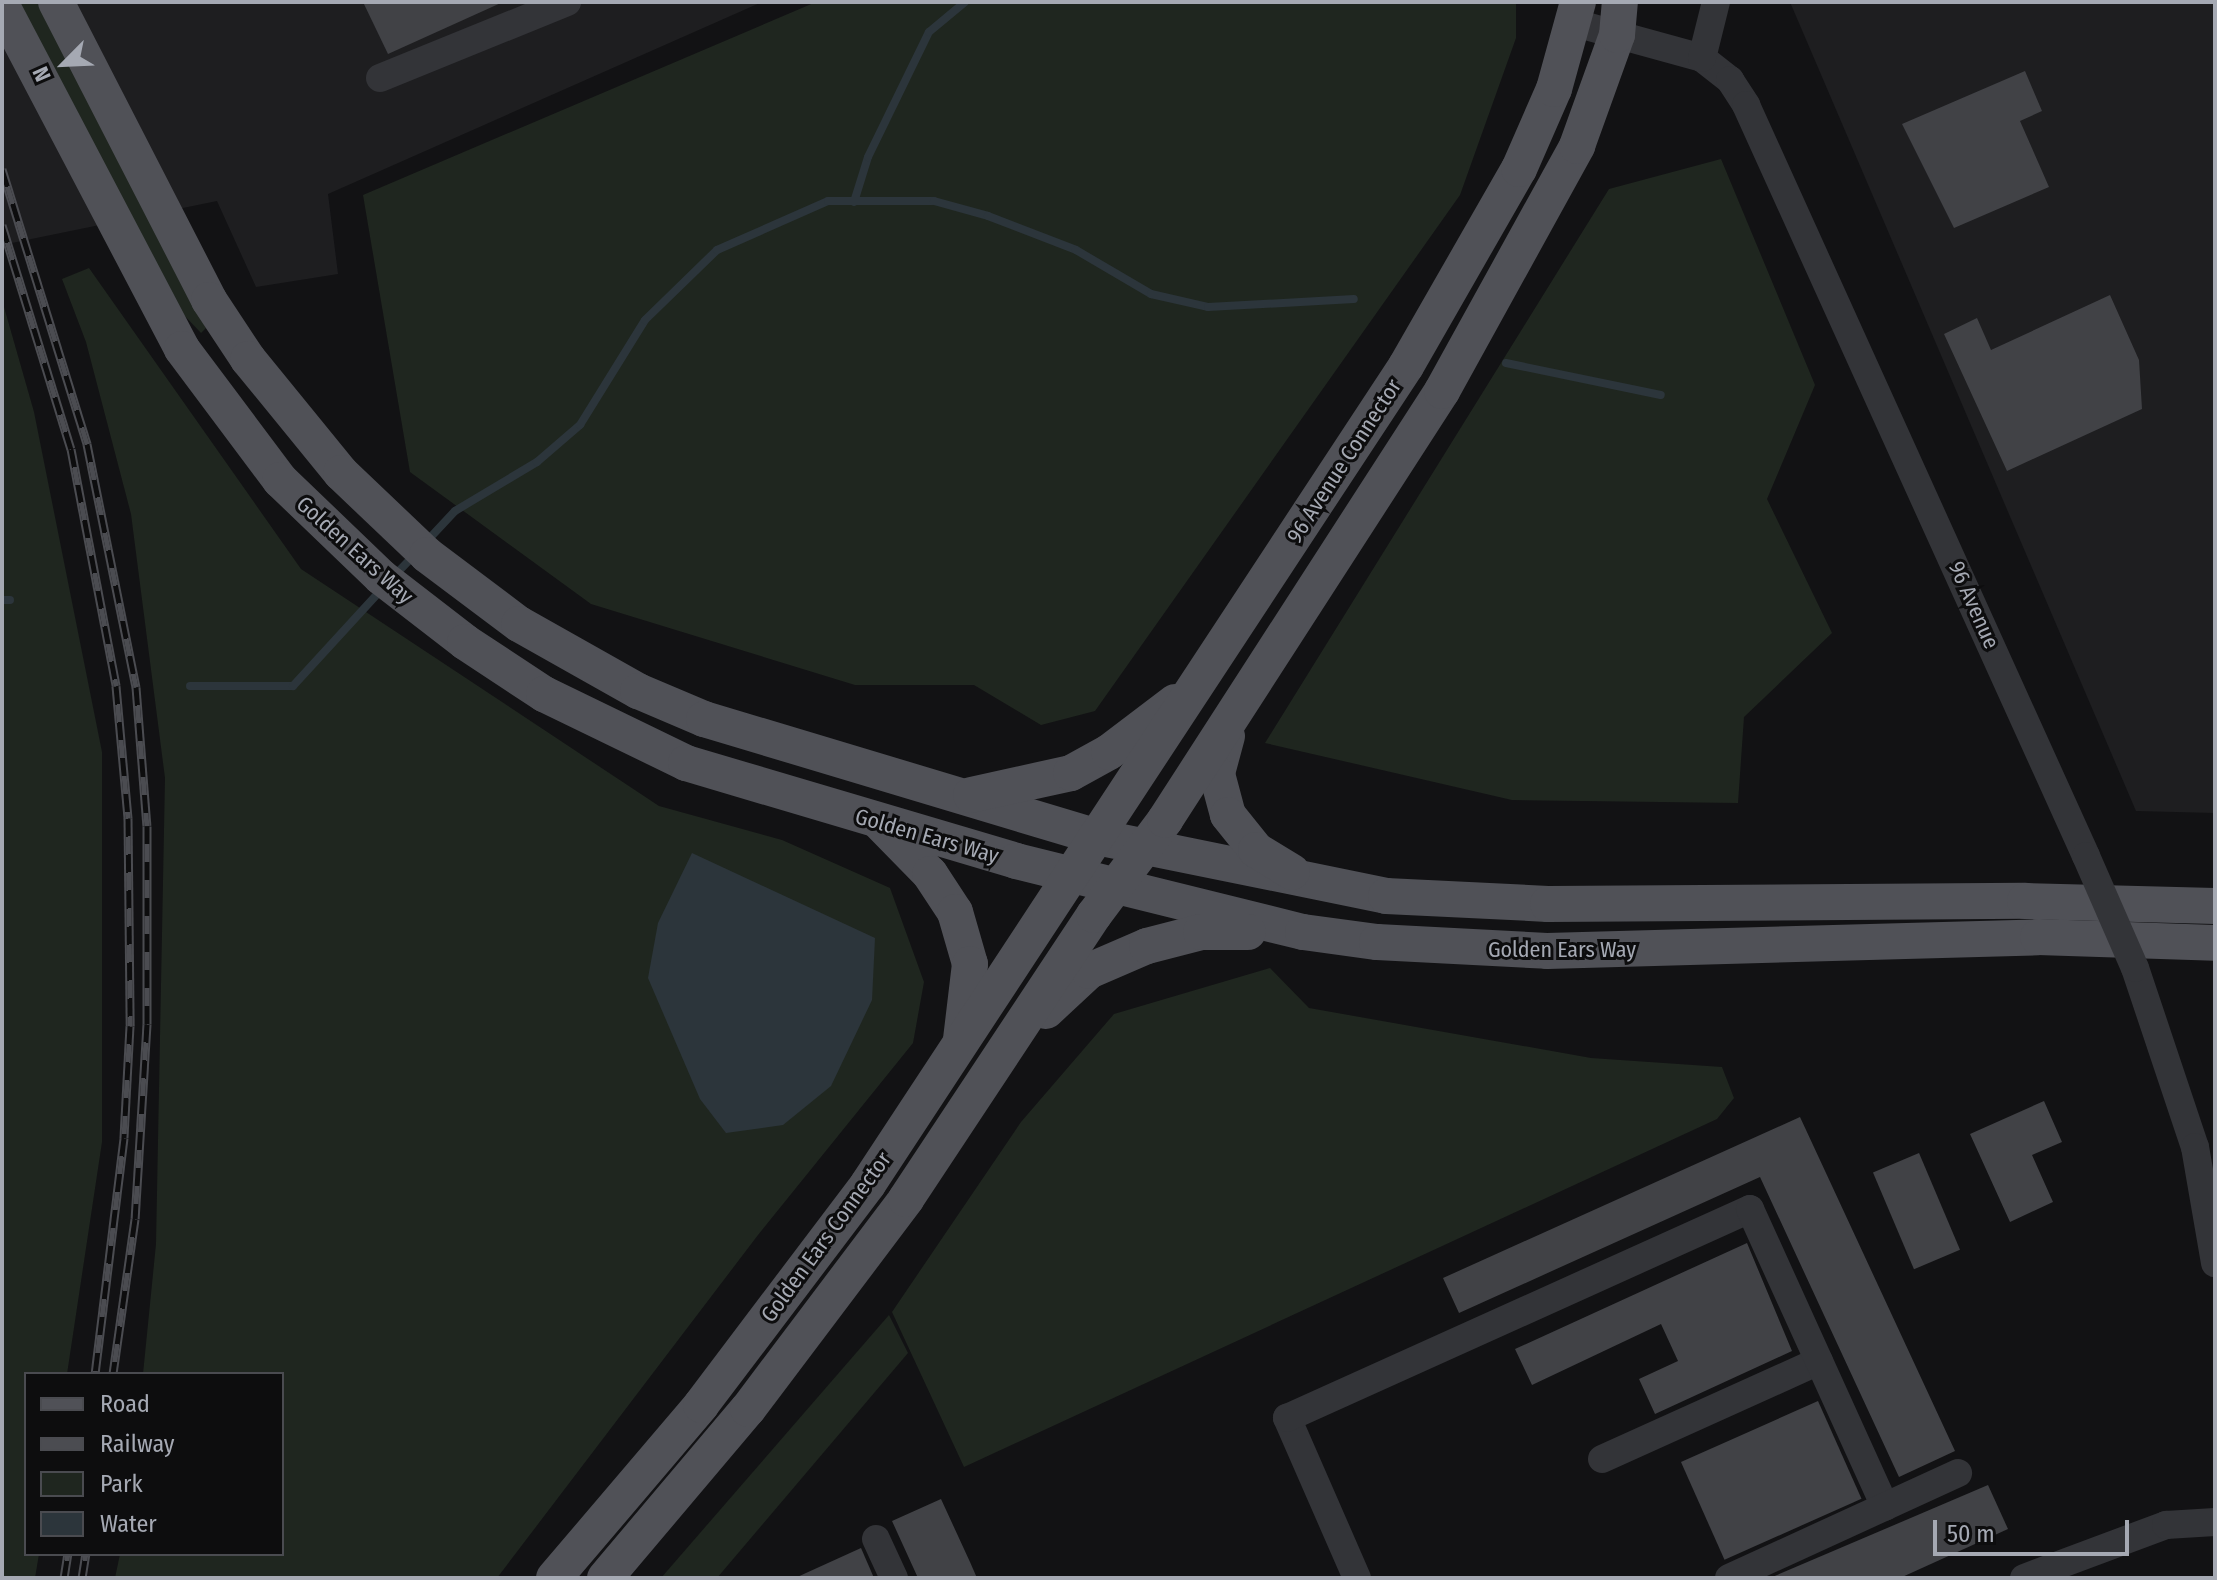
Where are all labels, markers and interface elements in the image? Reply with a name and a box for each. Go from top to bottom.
north arrow [24,24,104,104]
text: N [27,62,57,85]
street label: 96 Avenue Connector [1281,374,1407,548]
street label: Golden Ears Way [291,491,419,609]
street label: 96 Avenue [1943,557,2005,653]
street label: Golden Ears Way [852,803,1002,869]
street label: Golden Ears Way [1488,937,1636,963]
street label: Golden Ears Connector [755,1147,897,1327]
legend [24,1372,284,1556]
text: Road [100,1390,150,1418]
text: Railway [100,1430,175,1458]
text: Park [100,1470,143,1498]
scale bar [1937,1504,2133,1554]
text: Water [100,1510,157,1538]
text: 50 m [1947,1520,1995,1548]

